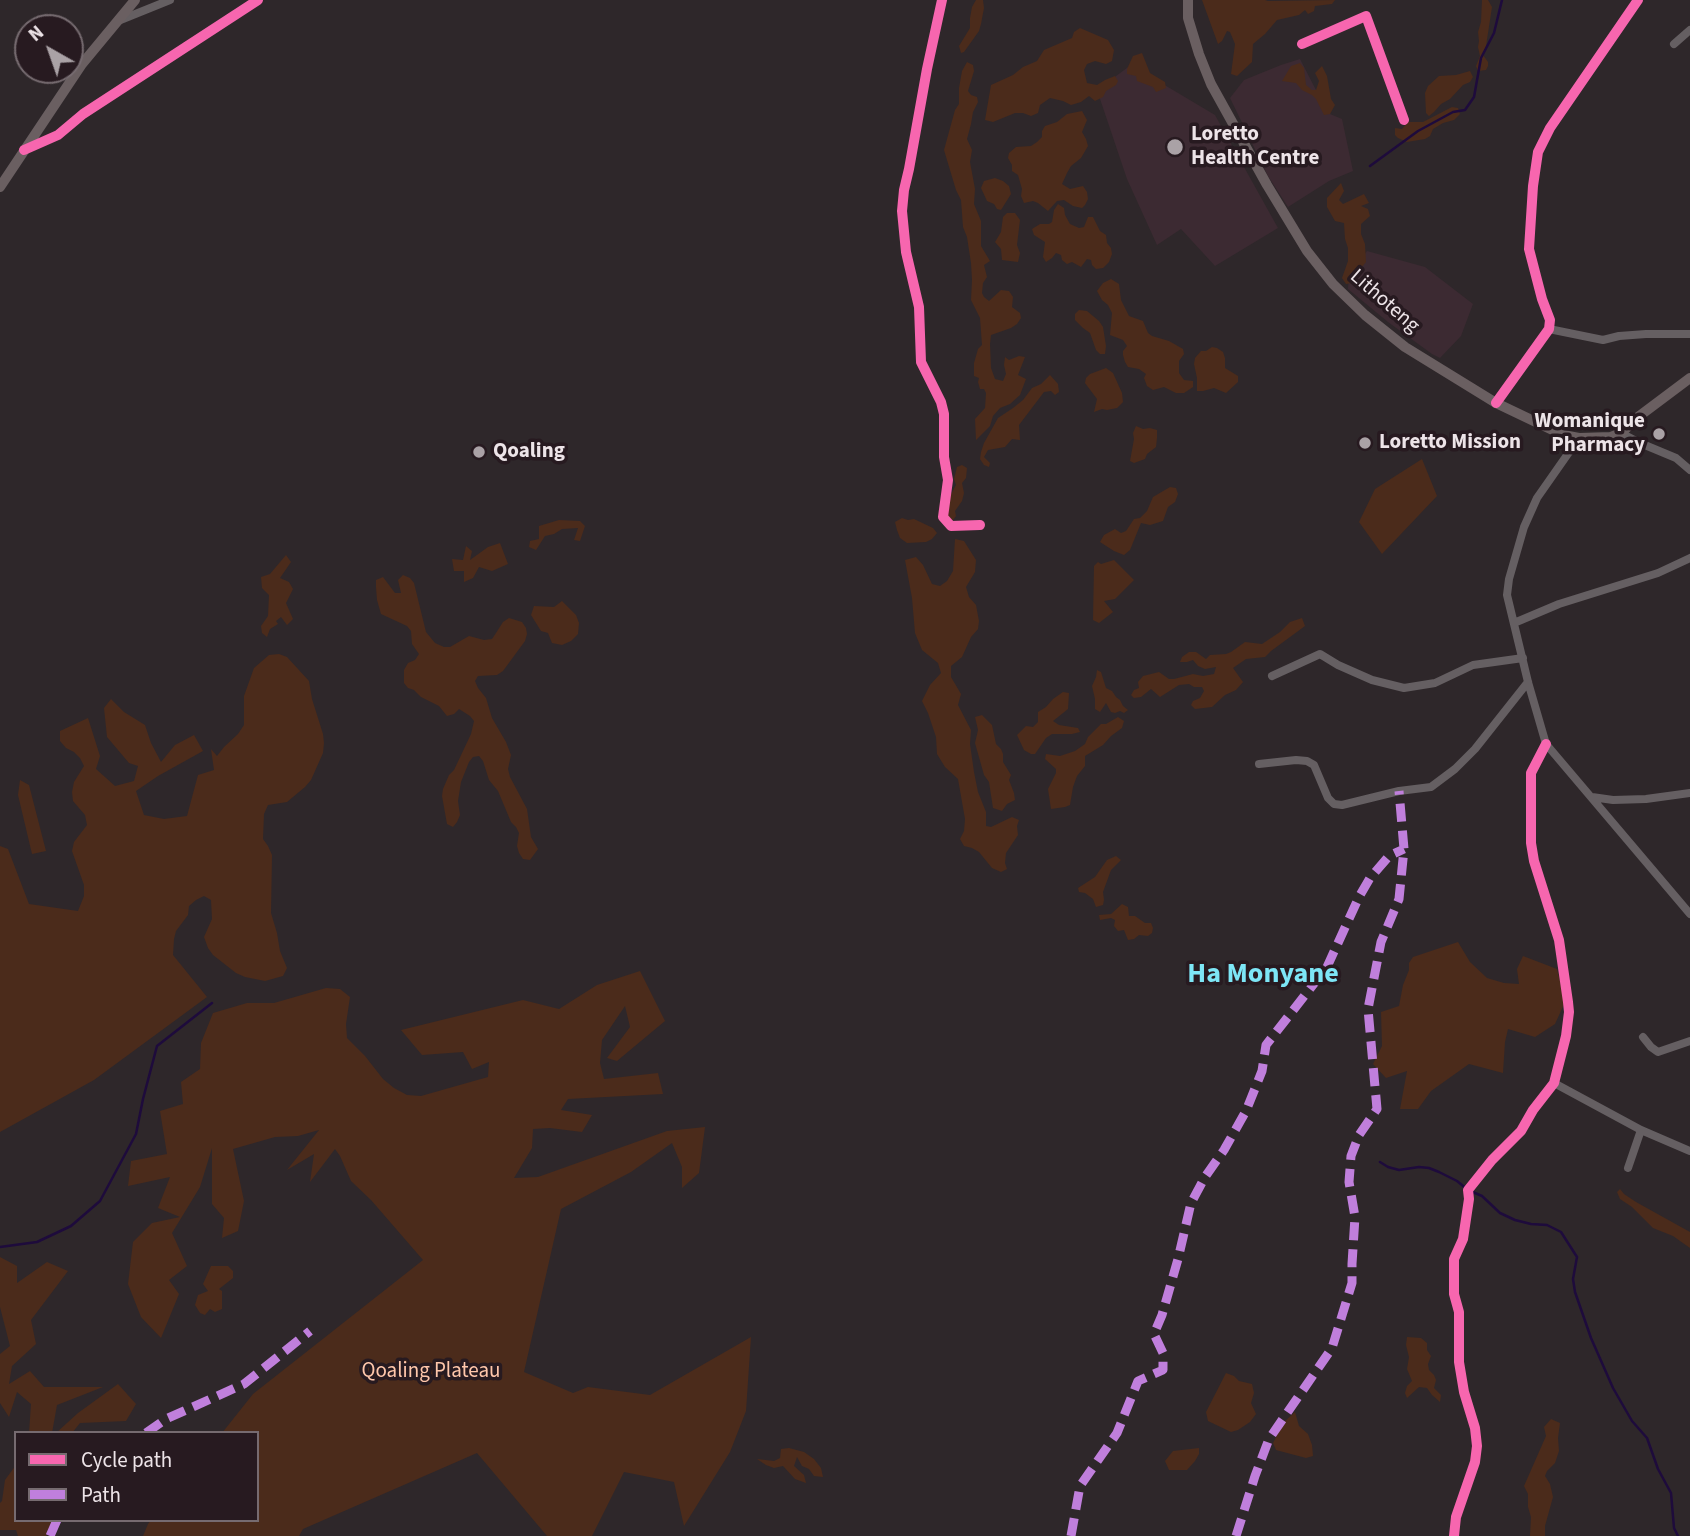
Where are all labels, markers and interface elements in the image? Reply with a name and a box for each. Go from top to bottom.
north arrow [14,14,84,84]
text: N [23,20,50,48]
place label: Loretto Health Centre [1191,122,1319,172]
marker: Loretto Health Centre [1165,137,1185,157]
street label: Lithoteng [1344,265,1424,339]
place label: Womanique Pharmacy [1535,409,1645,459]
marker: Womanique Pharmacy [1651,426,1667,442]
place label: Loretto Mission [1379,430,1521,456]
marker: Loretto Mission [1357,435,1373,451]
place label: Qoaling [493,439,565,465]
marker: Qoaling [471,444,487,460]
district label: Ha Monyane [1187,959,1339,993]
park label: Qoaling Plateau [362,1359,500,1385]
legend [14,1431,259,1522]
text: Cycle path [81,1445,172,1475]
text: Path [81,1480,121,1510]

